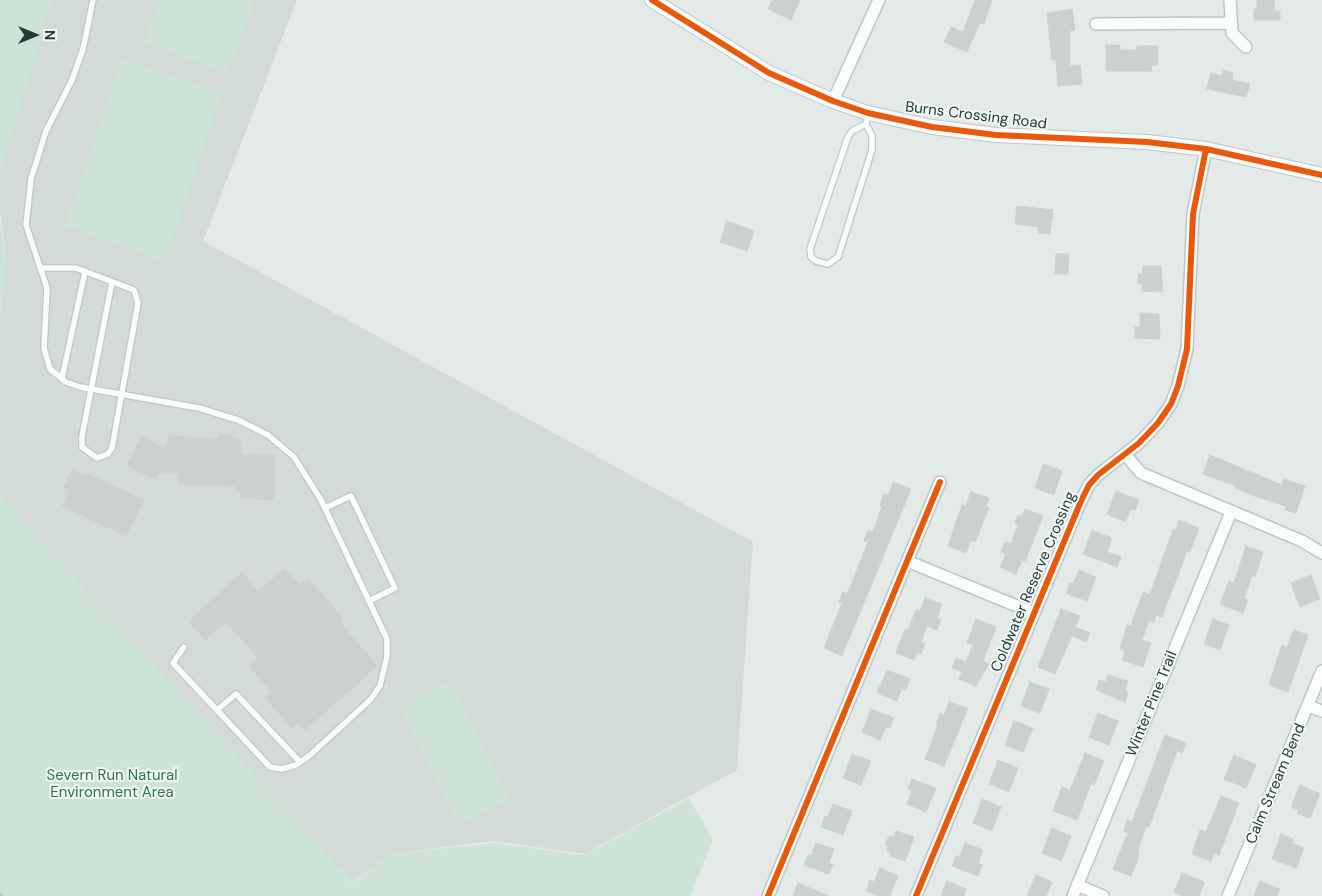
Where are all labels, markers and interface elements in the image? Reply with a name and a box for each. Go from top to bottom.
north arrow [10,10,60,60]
text: N [41,30,59,40]
street label: Burns Crossing Road [904,98,1048,134]
street label: Coldwater Reserve Crossing [988,489,1080,675]
street label: Winter Pine Trail [1123,649,1181,759]
street label: Calm Stream Bend [1242,721,1310,847]
park label: Severn Run Natural Environment Area [46,767,178,802]

